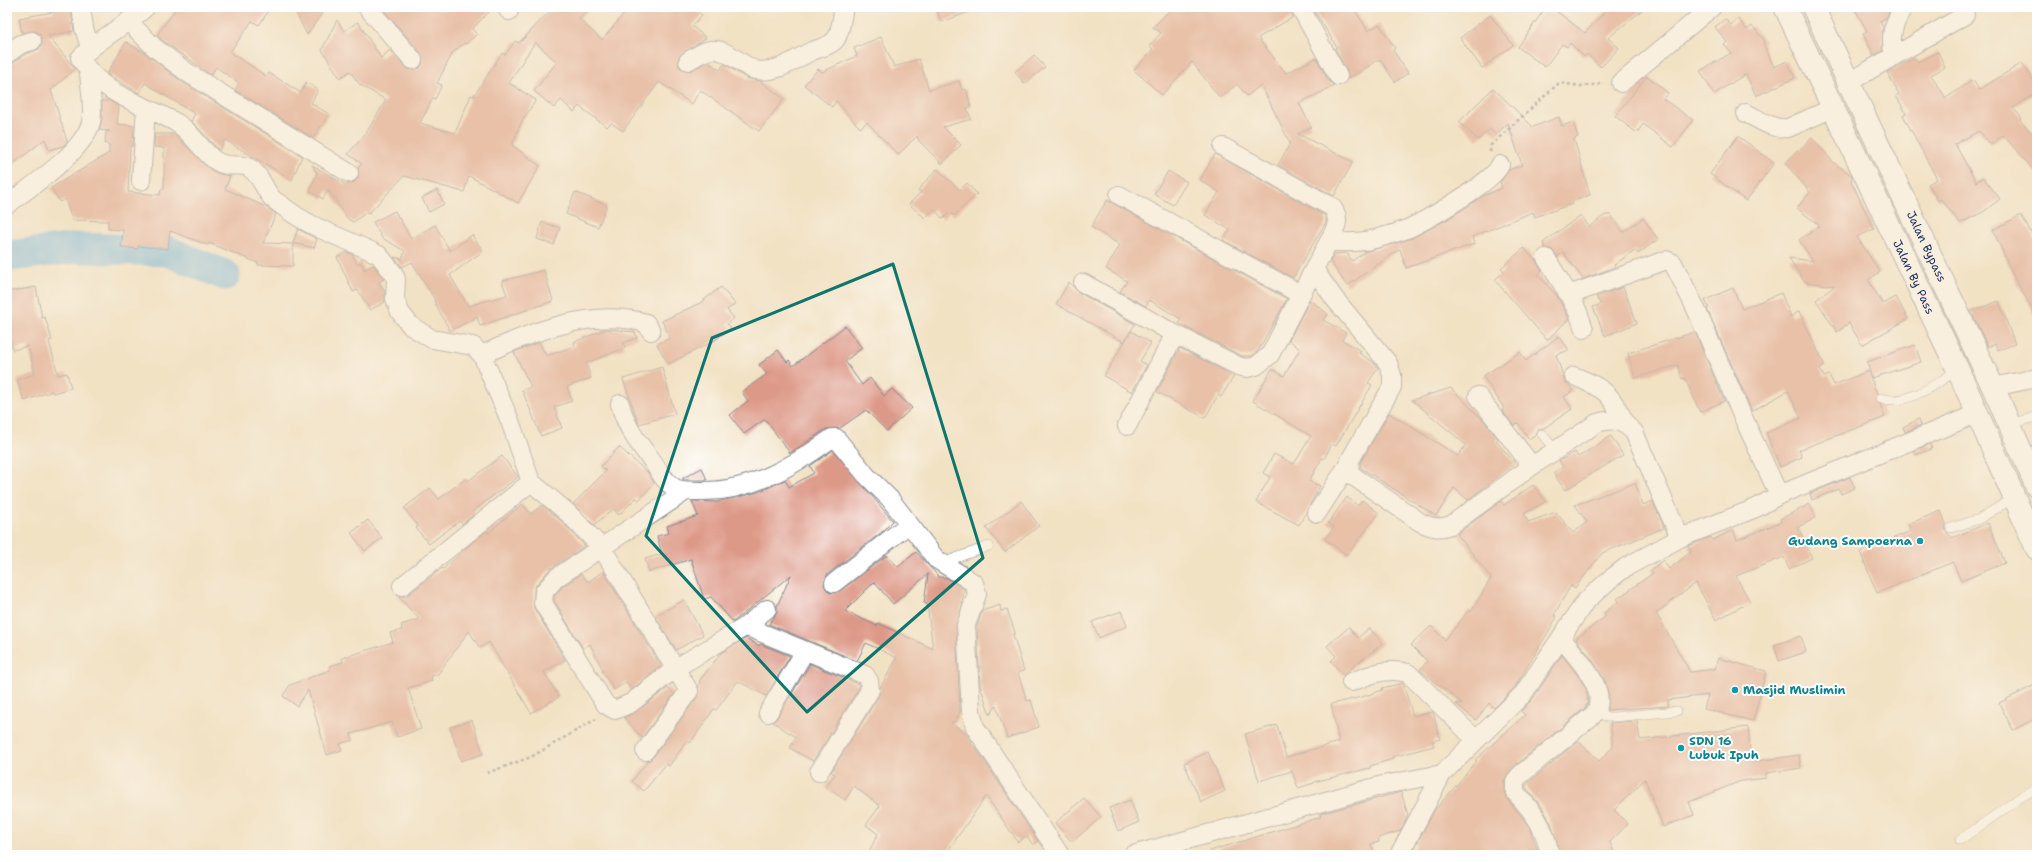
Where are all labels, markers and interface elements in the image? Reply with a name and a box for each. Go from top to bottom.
street label: Jalan Bypass [1903,208,1950,285]
street label: Jalan By Pass [1889,237,1938,317]
place label: Gudang Sampoerna [1788,533,1913,549]
marker: Gudang Sampoerna [1915,536,1925,546]
place label: Masjid Muslimin [1743,682,1846,698]
marker: Masjid Muslimin [1730,685,1740,695]
place label: SDN 16 Lubuk Ipuh [1689,733,1759,763]
marker: SDN 16 Lubuk Ipuh [1676,743,1686,753]

